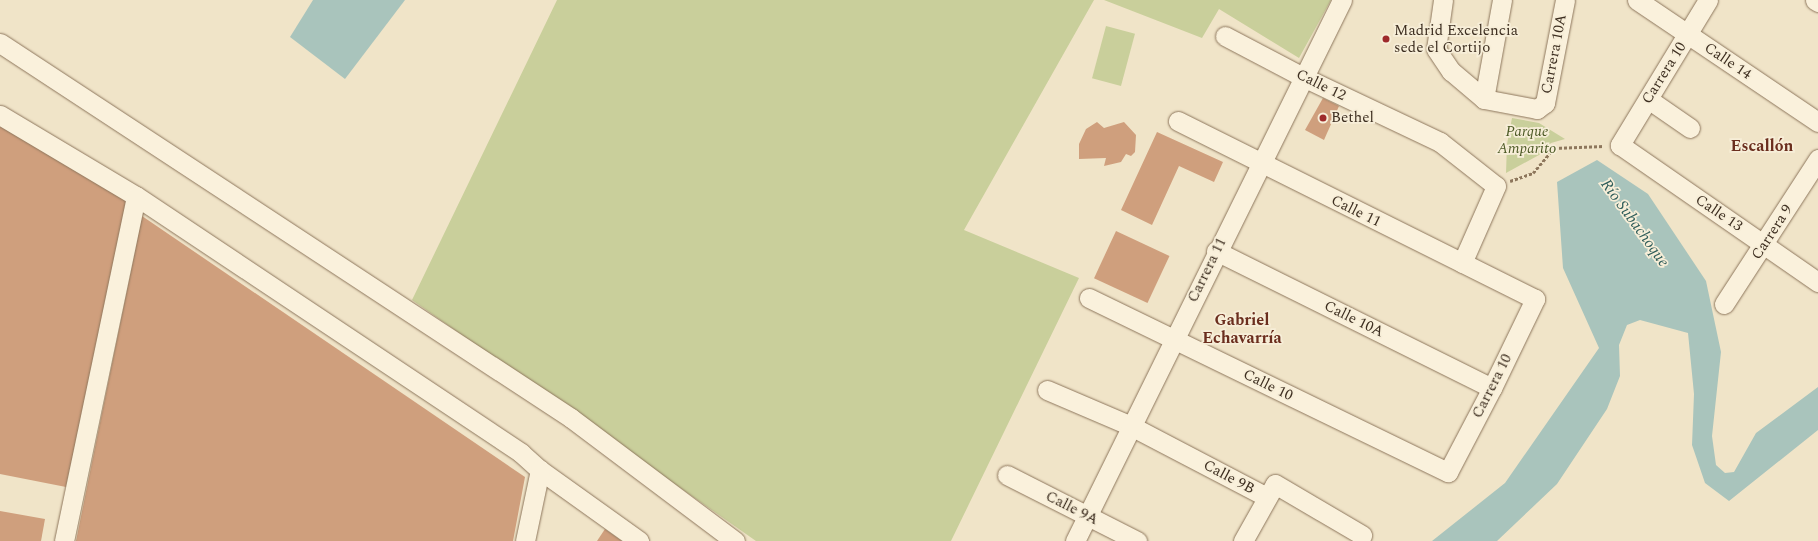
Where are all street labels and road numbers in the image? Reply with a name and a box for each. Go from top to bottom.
street label: Carrera 10A [1537,13,1571,95]
street label: Carrera 10 [1638,39,1690,107]
street label: Calle 14 [1701,39,1755,83]
street label: Calle 12 [1293,65,1349,105]
street label: Calle 11 [1328,191,1384,231]
street label: Calle 13 [1692,191,1746,235]
street label: Carrera 9 [1748,201,1796,263]
street label: Carrera 11 [1184,235,1230,305]
street label: Calle 10A [1321,297,1387,341]
street label: Carrera 10 [1468,351,1516,421]
street label: Calle 10 [1240,365,1296,405]
street label: Calle 9B [1200,456,1258,498]
street label: Calle 9A [1043,487,1101,529]

